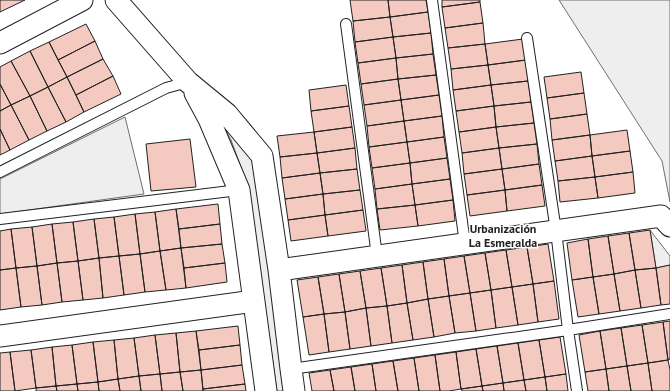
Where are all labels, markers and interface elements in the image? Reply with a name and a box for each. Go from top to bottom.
district label: Urbanización La Esmeralda [469,221,537,250]

